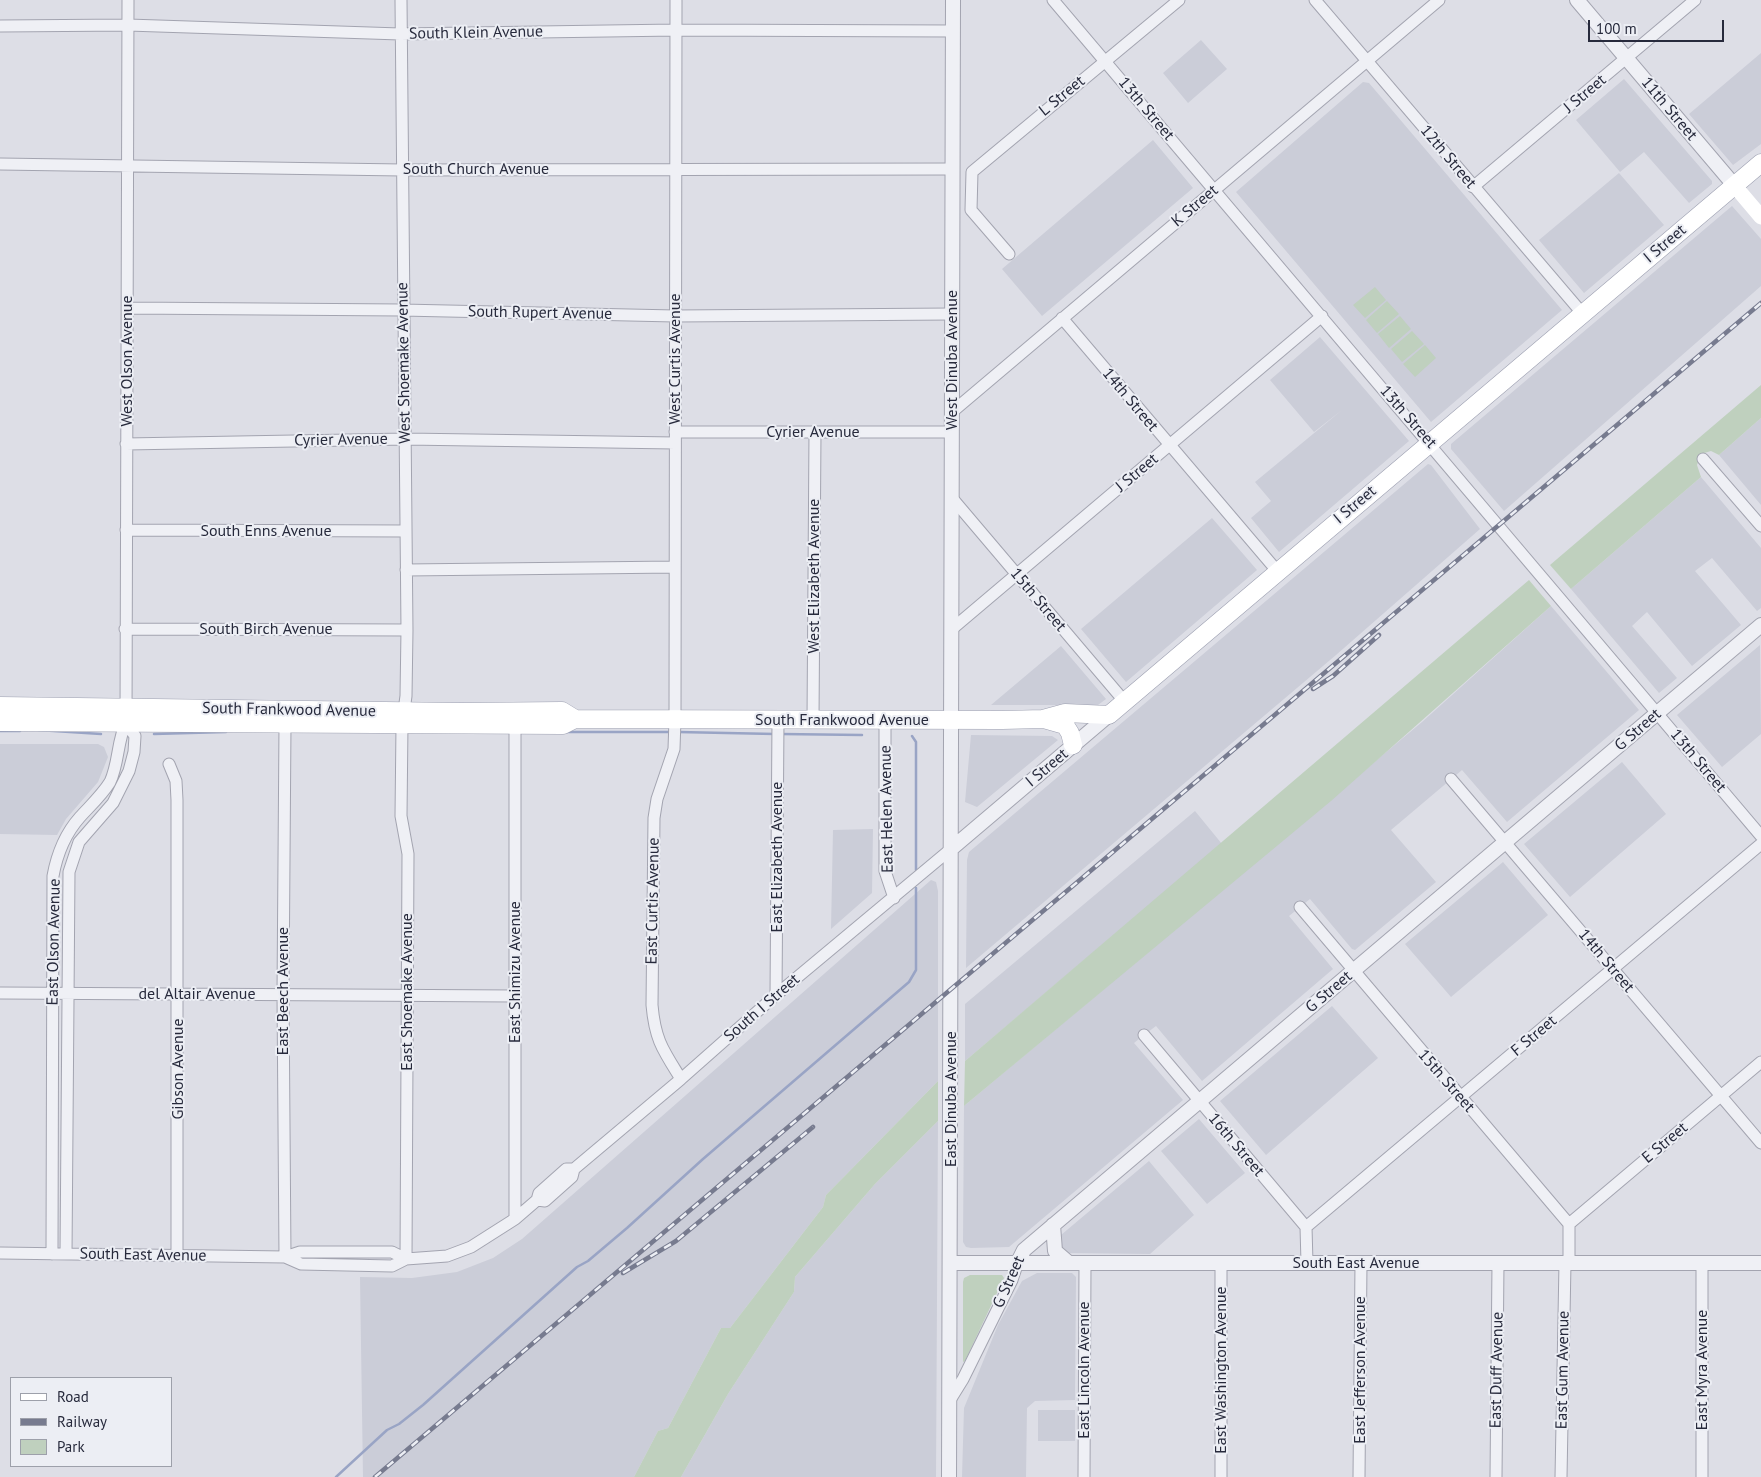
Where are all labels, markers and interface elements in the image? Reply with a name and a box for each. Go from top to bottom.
scale bar [1591,10,1727,42]
text: 100 m [1596,19,1637,38]
street label: South Klein Avenue [409,22,543,44]
street label: J Street [1560,71,1610,117]
street label: L Street [1035,72,1089,120]
street label: 13th Street [1114,73,1178,145]
street label: 11th Street [1637,73,1701,145]
street label: 12th Street [1416,121,1480,193]
street label: South Church Avenue [403,159,549,179]
street label: K Street [1168,181,1222,231]
street label: I Street [1640,221,1690,267]
street label: West Shoemake Avenue [393,282,415,444]
street label: West Dinuba Avenue [942,290,962,430]
street label: West Curtis Avenue [665,293,685,425]
street label: West Olson Avenue [117,295,137,427]
street label: South Rupert Avenue [468,302,612,324]
street label: 14th Street [1098,364,1162,436]
street label: 13th Street [1376,382,1440,452]
street label: Cyrier Avenue [766,422,860,442]
street label: Cyrier Avenue [294,430,388,450]
street label: J Street [1112,450,1162,496]
street label: I Street [1330,482,1380,528]
street label: West Elizabeth Avenue [804,499,824,653]
street label: South Enns Avenue [200,521,332,541]
street label: 15th Street [1006,564,1070,636]
street label: South Birch Avenue [199,619,333,639]
street label: South Frankwood Avenue [202,699,376,721]
street label: G Street [1611,705,1665,755]
street label: South Frankwood Avenue [755,710,929,730]
street label: 13th Street [1666,725,1730,797]
street label: East Helen Avenue [876,745,898,873]
street label: I Street [1022,745,1072,791]
street label: East Elizabeth Avenue [767,782,787,932]
street label: East Curtis Avenue [642,837,664,965]
street label: East Olson Avenue [43,878,65,1006]
street label: East Shimizu Avenue [505,901,525,1043]
street label: East Shoemake Avenue [397,913,417,1071]
street label: 14th Street [1574,925,1638,997]
street label: East Beech Avenue [273,927,293,1055]
street label: G Street [1302,967,1356,1017]
street label: South I Street [720,970,804,1046]
street label: del Altair Avenue [138,984,256,1004]
street label: F Street [1507,1011,1561,1061]
street label: Gibson Avenue [168,1018,188,1120]
street label: East Dinuba Avenue [941,1031,961,1167]
street label: 15th Street [1414,1046,1478,1116]
street label: 16th Street [1204,1109,1268,1181]
street label: E Street [1638,1118,1692,1168]
street label: South East Avenue [79,1244,207,1266]
street label: G Street [989,1253,1029,1311]
street label: South East Avenue [1292,1253,1420,1273]
street label: East Washington Avenue [1211,1286,1231,1454]
street label: East Jefferson Avenue [1350,1296,1370,1444]
street label: East Lincoln Avenue [1074,1301,1094,1439]
street label: East Myra Avenue [1692,1310,1712,1430]
street label: East Gum Avenue [1552,1311,1574,1429]
street label: East Duff Avenue [1486,1312,1508,1428]
legend [10,1377,172,1467]
text: Road [57,1387,89,1406]
text: Railway [57,1412,107,1431]
text: Park [57,1437,85,1456]

